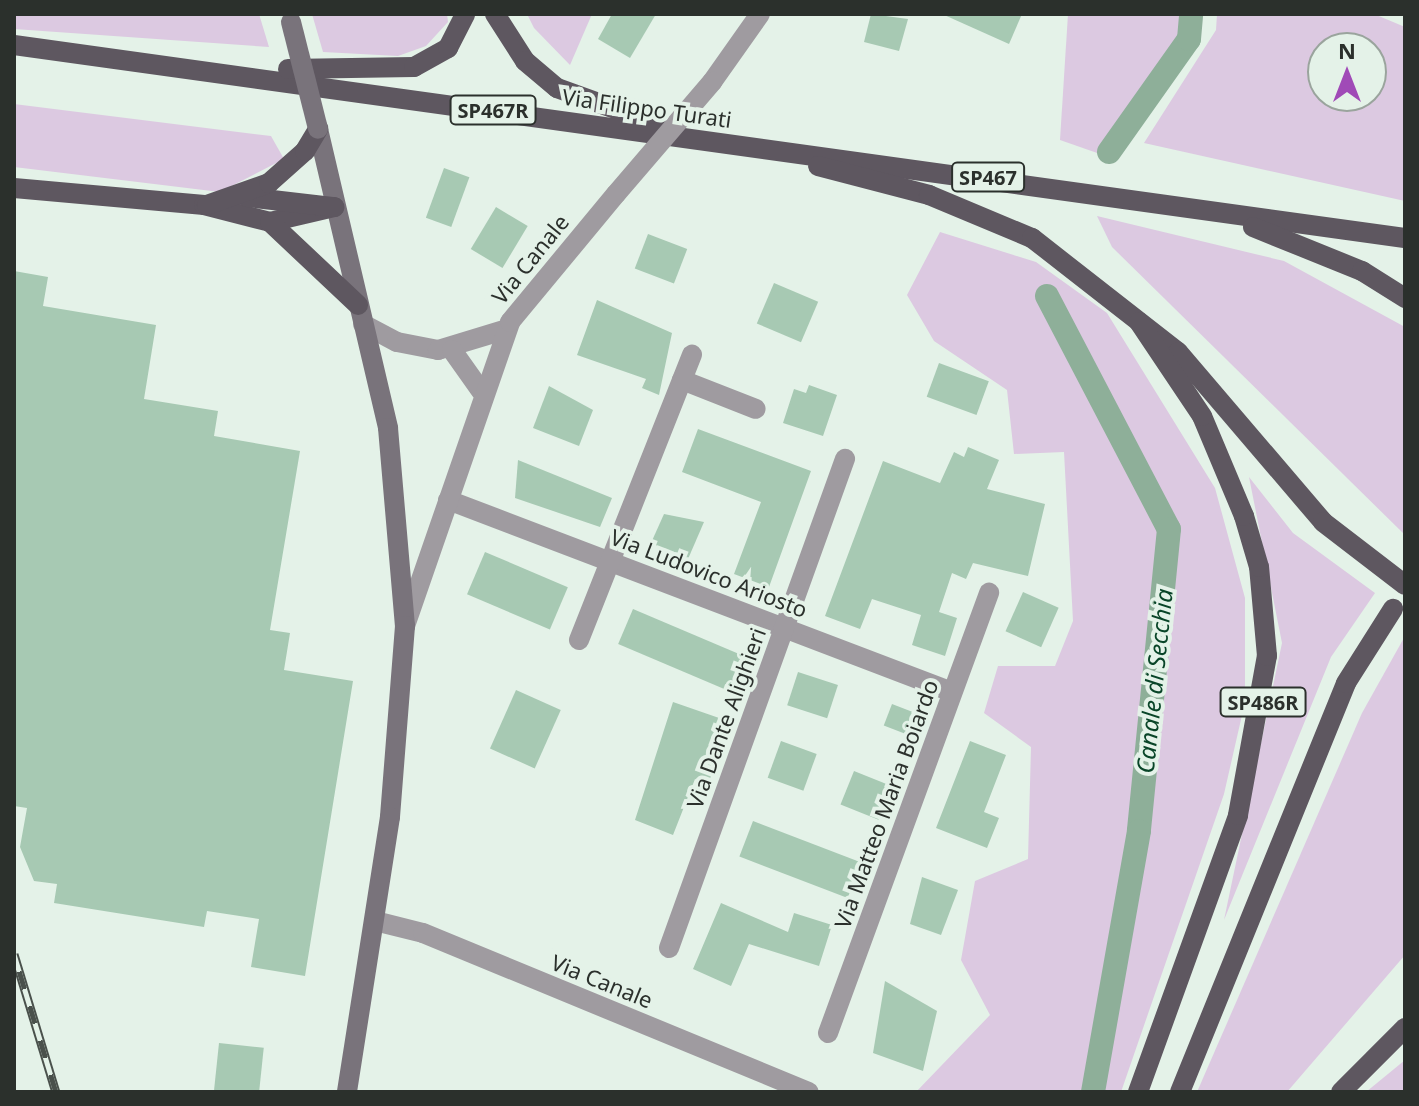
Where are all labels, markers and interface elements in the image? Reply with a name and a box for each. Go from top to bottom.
north arrow [1307,32,1387,112]
text: N [1338,35,1356,65]
street label: Via Filippo Turati [561,83,733,133]
road number: SP467R [449,94,537,126]
road number: SP467 [950,161,1026,193]
street label: Via Canale [486,209,574,309]
street label: Via Ludovico Ariosto [607,523,811,623]
water label: Canale di Secchia [1130,587,1178,775]
street label: Via Dante Alighieri [681,624,771,812]
street label: Via Matteo Maria Boiardo [829,676,943,932]
road number: SP486R [1219,686,1307,718]
street label: Via Canale [547,949,657,1013]

